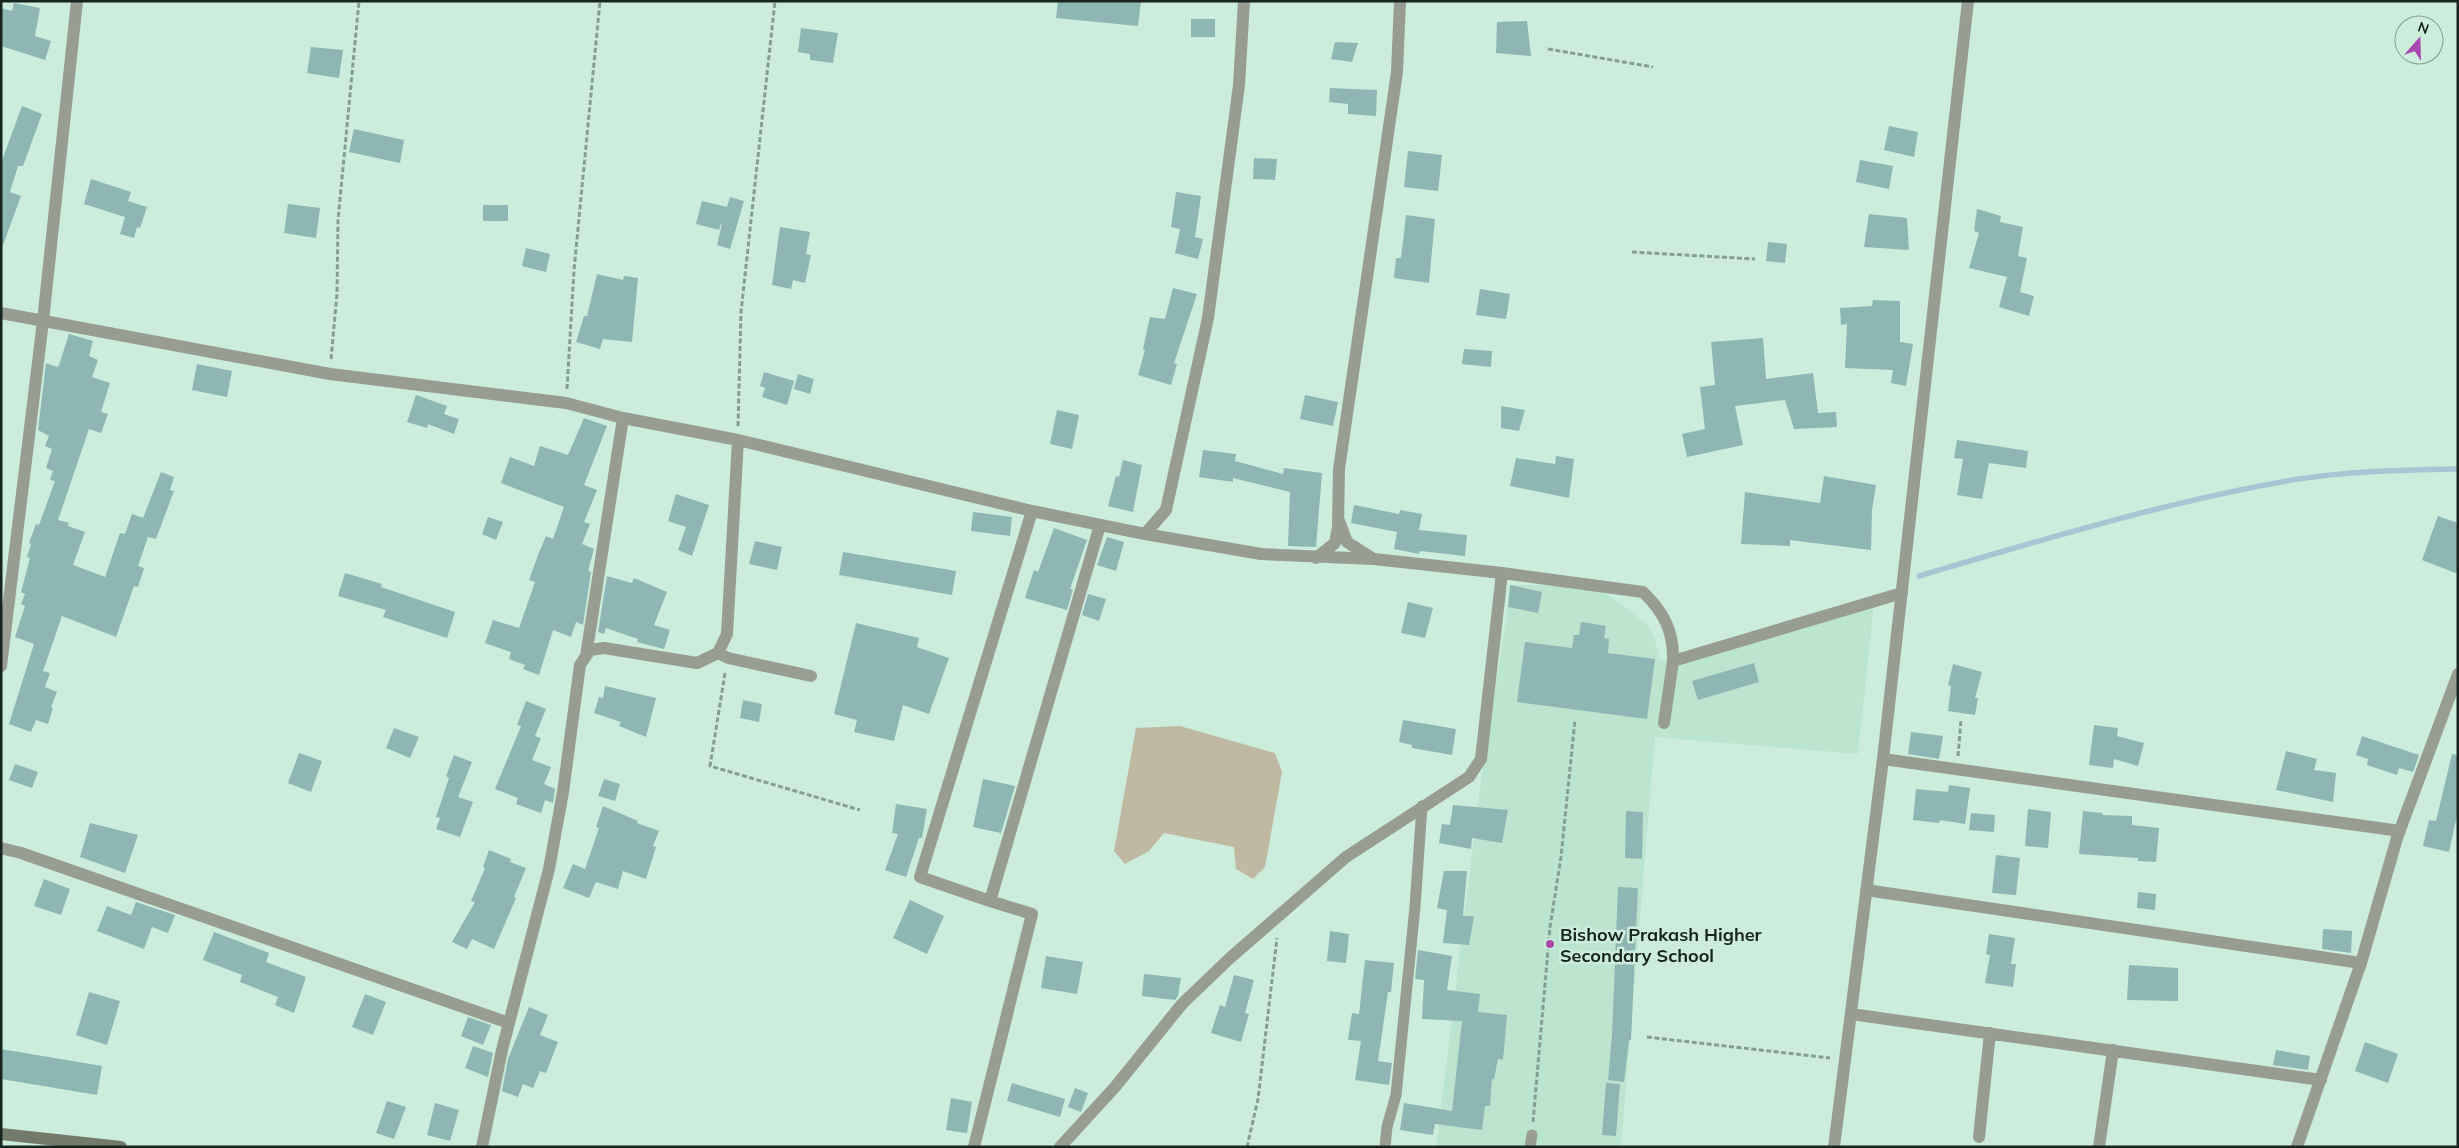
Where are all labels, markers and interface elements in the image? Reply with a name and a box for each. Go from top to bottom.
north arrow [2394,15,2444,65]
text: N [2415,18,2431,38]
place label: Bishow Prakash Higher Secondary School [1560,923,1763,967]
marker: Bishow Prakash Higher Secondary School [1544,938,1556,950]

